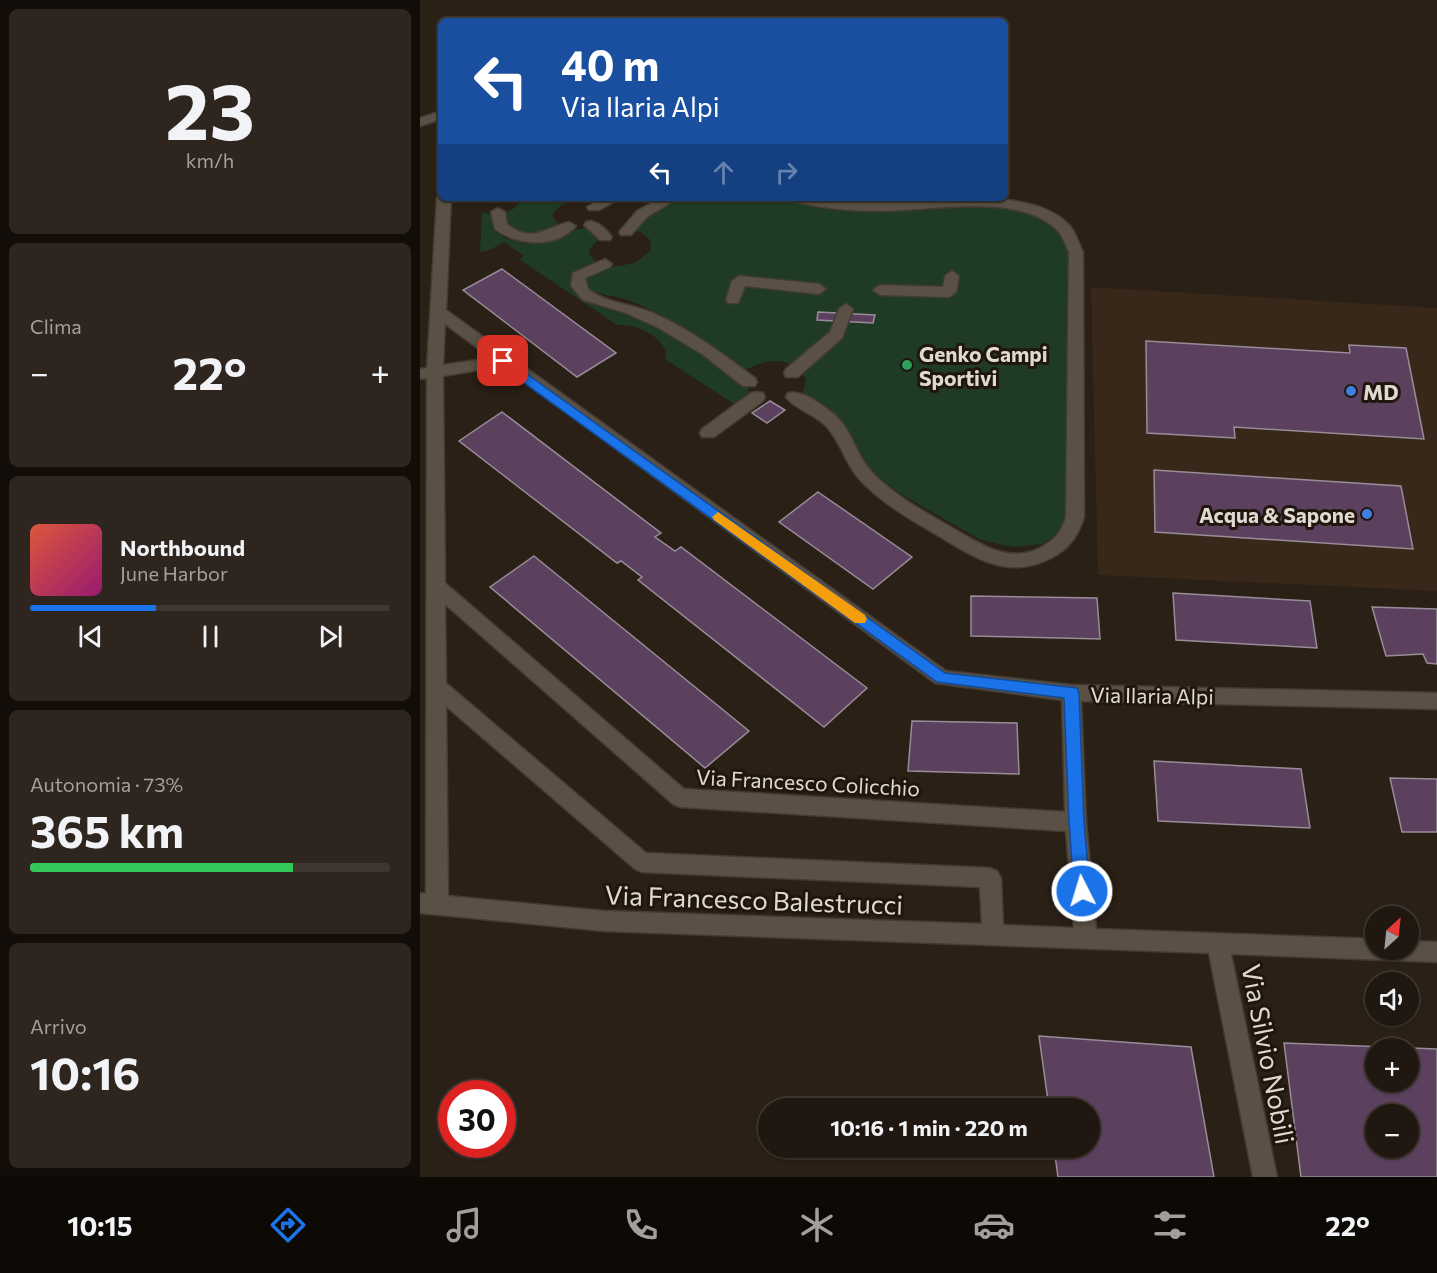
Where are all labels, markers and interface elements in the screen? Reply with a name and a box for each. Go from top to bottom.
text: 40 m [561,38,659,90]
icon: left [462,42,540,120]
text: 23 [165,61,255,156]
text: Via Ilaria Alpi [561,90,720,123]
text: km/h [186,148,234,172]
icon: left [644,156,677,189]
icon: ahead [707,156,740,189]
icon: right [770,156,803,189]
text: Clima [30,314,82,338]
pin [477,335,528,386]
place label: Genko Campi Sportivi [919,341,1048,390]
text: 22° [173,344,247,399]
icon: arrive [486,344,519,377]
text: − [30,351,49,392]
text: + [371,351,390,392]
marker: Genko Campi Sportivi [900,358,914,372]
place label: MD [1363,379,1399,404]
marker: MD [1344,384,1358,398]
place label: Acqua & Sapone [1199,502,1355,527]
marker: Acqua & Sapone [1360,507,1374,521]
text: Northbound [120,534,245,561]
text: June Harbor [120,561,228,585]
icon: previous [74,620,107,653]
icon: pause [194,620,227,653]
icon: next [314,620,347,653]
street label: Via Ilaria Alpi [1090,681,1214,709]
street label: Via Francesco Colicchio [695,764,921,800]
text: Autonomia · 73% [30,772,183,796]
text: 365 km [30,802,184,857]
position arrow [1050,859,1114,923]
street label: Via Francesco Balestrucci [604,878,904,920]
north arrow [1365,906,1419,960]
map controls [1365,906,1419,1158]
street label: Via Silvio Nobili [1236,961,1302,1147]
button: sound [1365,972,1419,1026]
text: Arrivo [30,1014,87,1038]
button: + [1365,1038,1419,1092]
text: 10:16 [30,1044,140,1099]
speed limit sign: 30 [438,1080,516,1158]
button: − [1365,1104,1419,1158]
text: 10:16 · 1 min · 220 m [830,1114,1028,1141]
icon: directions [267,1204,309,1246]
icon: music [443,1204,485,1246]
icon: phone [620,1204,662,1246]
icon: climate [796,1204,838,1246]
icon: car [973,1204,1015,1246]
icon: filters [1149,1204,1191,1246]
text: 10:15 [67,1209,132,1242]
text: 22° [1325,1209,1370,1242]

